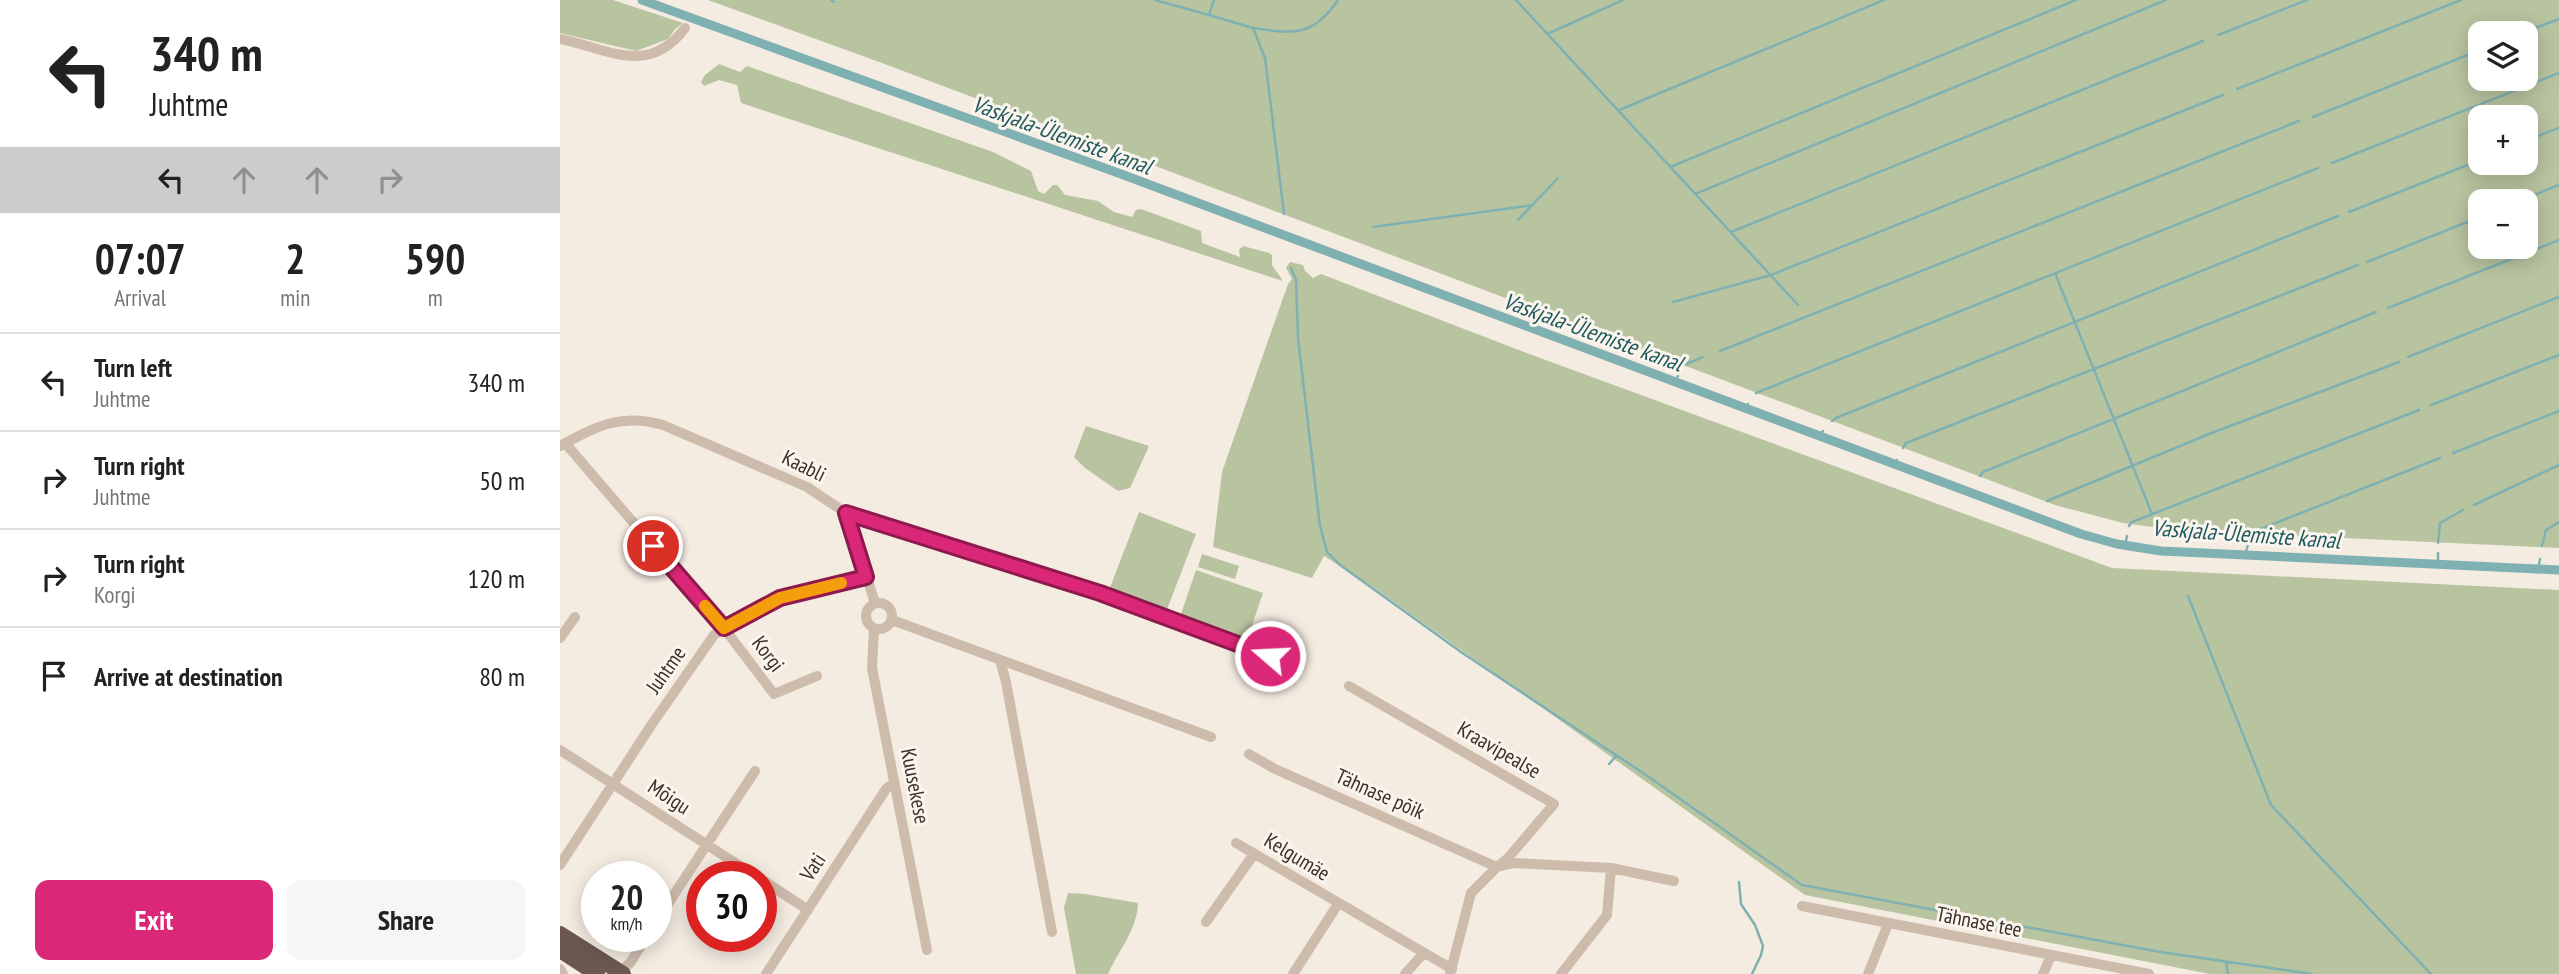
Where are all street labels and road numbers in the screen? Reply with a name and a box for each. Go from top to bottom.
street label: Kaabli [778,443,830,488]
street label: Korgi [746,630,791,677]
street label: Juhtme [639,641,691,699]
street label: Kraavipealse [1453,715,1546,784]
street label: Kuusekese [895,746,936,826]
street label: Tähnase põik [1331,762,1429,825]
street label: Mõigu [643,773,696,820]
street label: Kelgumäe [1259,826,1335,887]
street label: Vati [793,848,831,886]
street label: Tähnase tee [1934,900,2024,943]

